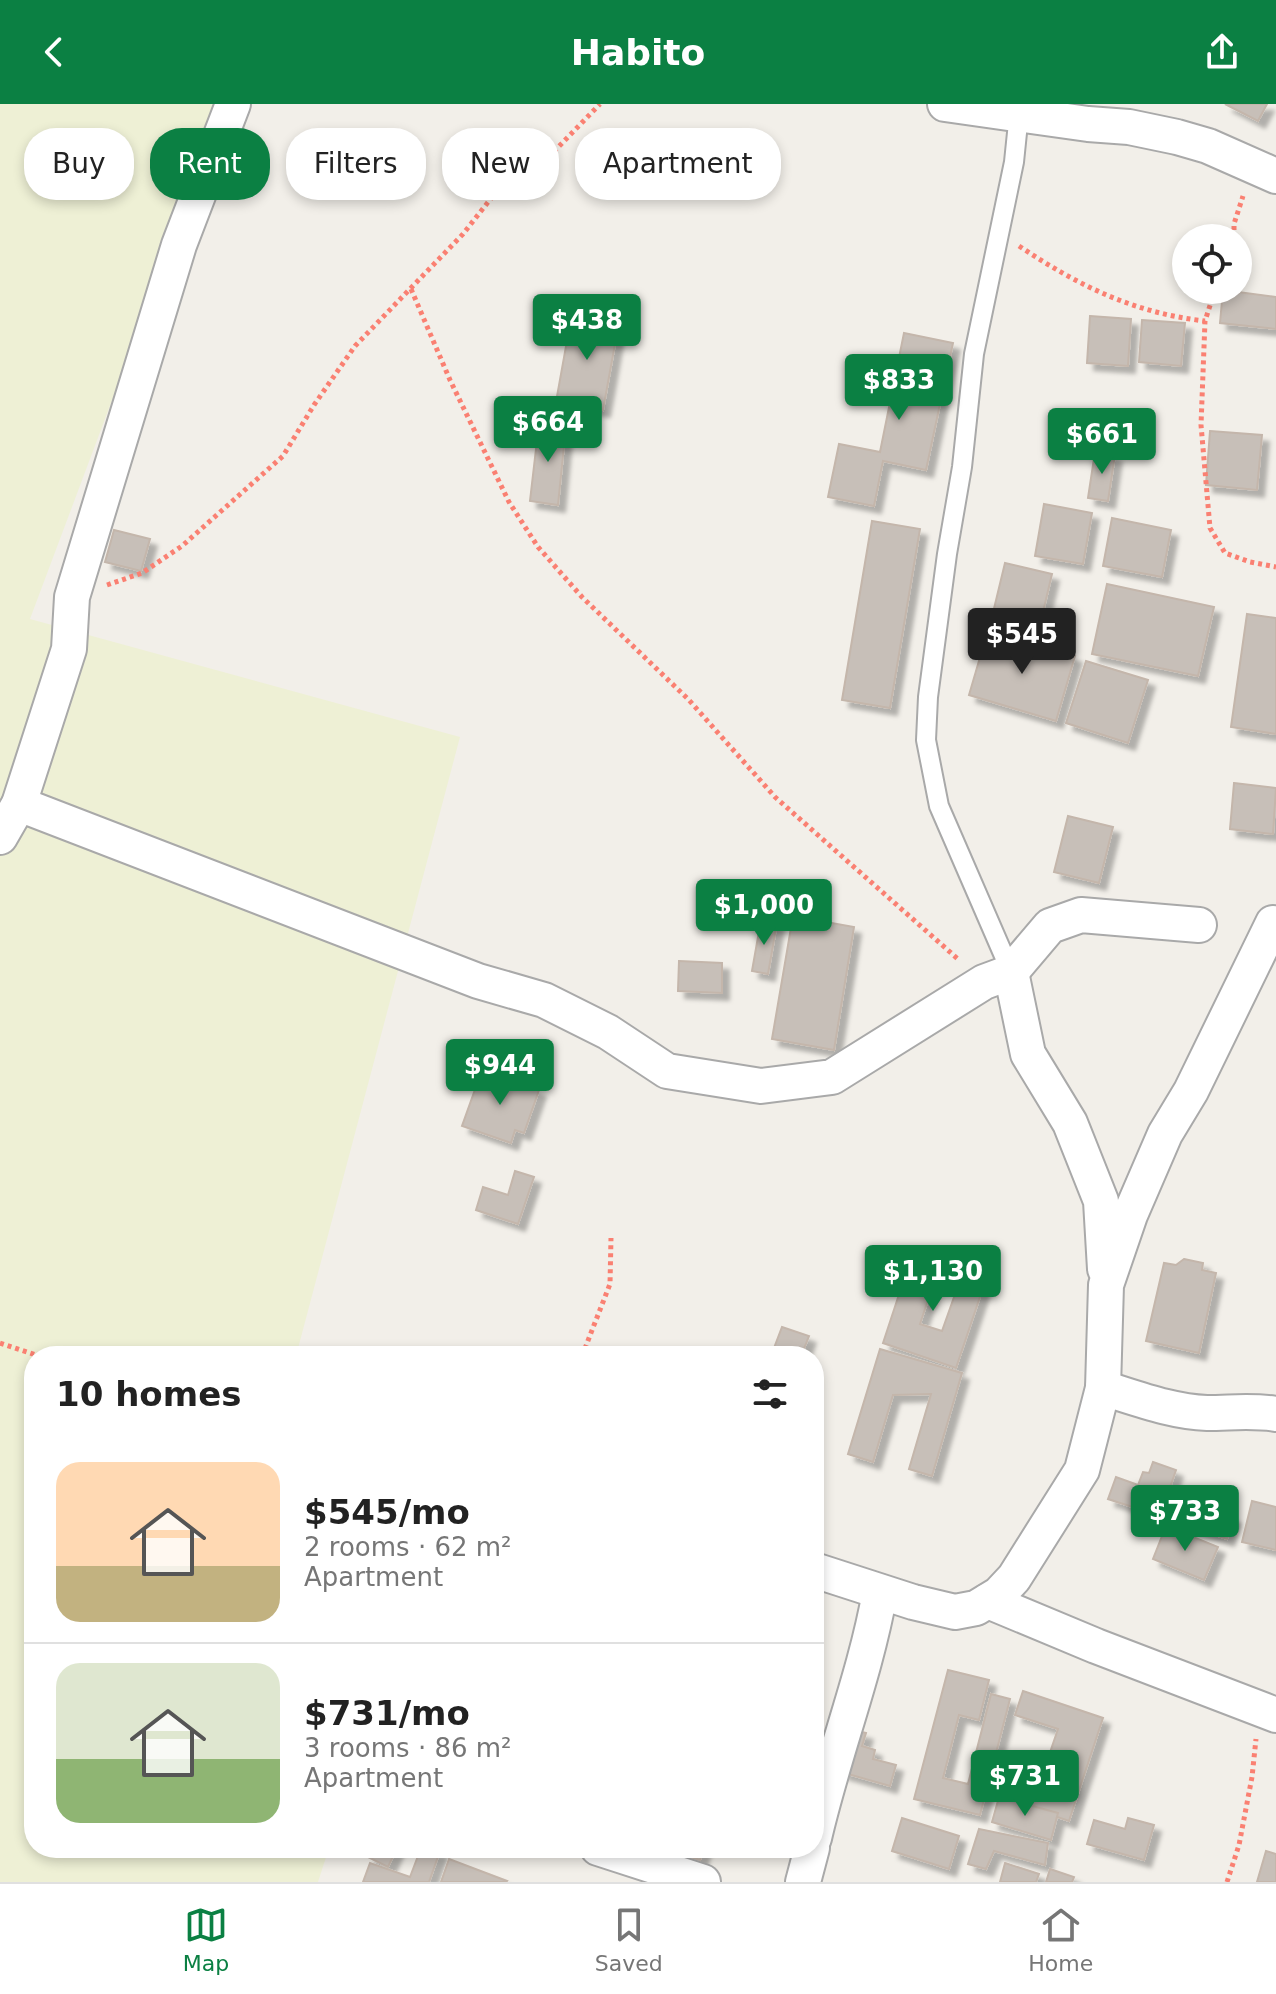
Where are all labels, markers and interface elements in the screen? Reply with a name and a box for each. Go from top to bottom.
icon: back [32,30,76,74]
icon: share [1200,30,1244,74]
text: Habito [571,32,705,73]
chip: Buy [24,128,134,200]
chip: Rent [150,128,270,200]
chip: Filters [286,128,426,200]
chip: New [442,128,559,200]
chip: Apartment [575,128,781,200]
map controls [1172,224,1252,304]
button: locate [1172,224,1252,304]
pin: $438 [540,294,634,362]
text: $438 [551,305,623,335]
pin: $833 [852,354,946,422]
text: $833 [863,365,935,395]
pin: $664 [501,396,595,464]
text: $664 [512,407,584,437]
pin: $661 [1055,408,1149,476]
text: $661 [1066,419,1138,449]
pin: $545 [975,608,1069,676]
text: $545 [986,619,1058,649]
pin: $1,000 [699,879,829,947]
text: $1,000 [714,890,814,920]
pin: $944 [453,1039,547,1107]
text: $944 [464,1050,536,1080]
pin: $1,130 [868,1245,998,1313]
text: $1,130 [883,1256,983,1286]
icon: filters [748,1372,792,1416]
text: 10 homes [56,1374,241,1414]
pin: $733 [1138,1485,1232,1553]
text: $545/mo [304,1492,470,1532]
icon: home [120,1494,216,1590]
text: $733 [1149,1496,1221,1526]
text: 2 rooms · 62 m² [304,1532,512,1562]
text: Apartment [304,1562,443,1592]
text: $731/mo [304,1693,470,1733]
icon: home [120,1695,216,1791]
text: 3 rooms · 86 m² [304,1733,512,1763]
pin: $731 [978,1750,1072,1818]
text: $731 [989,1761,1061,1791]
text: Apartment [304,1763,443,1793]
tab: Map [183,1903,229,1976]
tab: Saved [595,1903,663,1976]
tab: Home [1028,1903,1093,1976]

